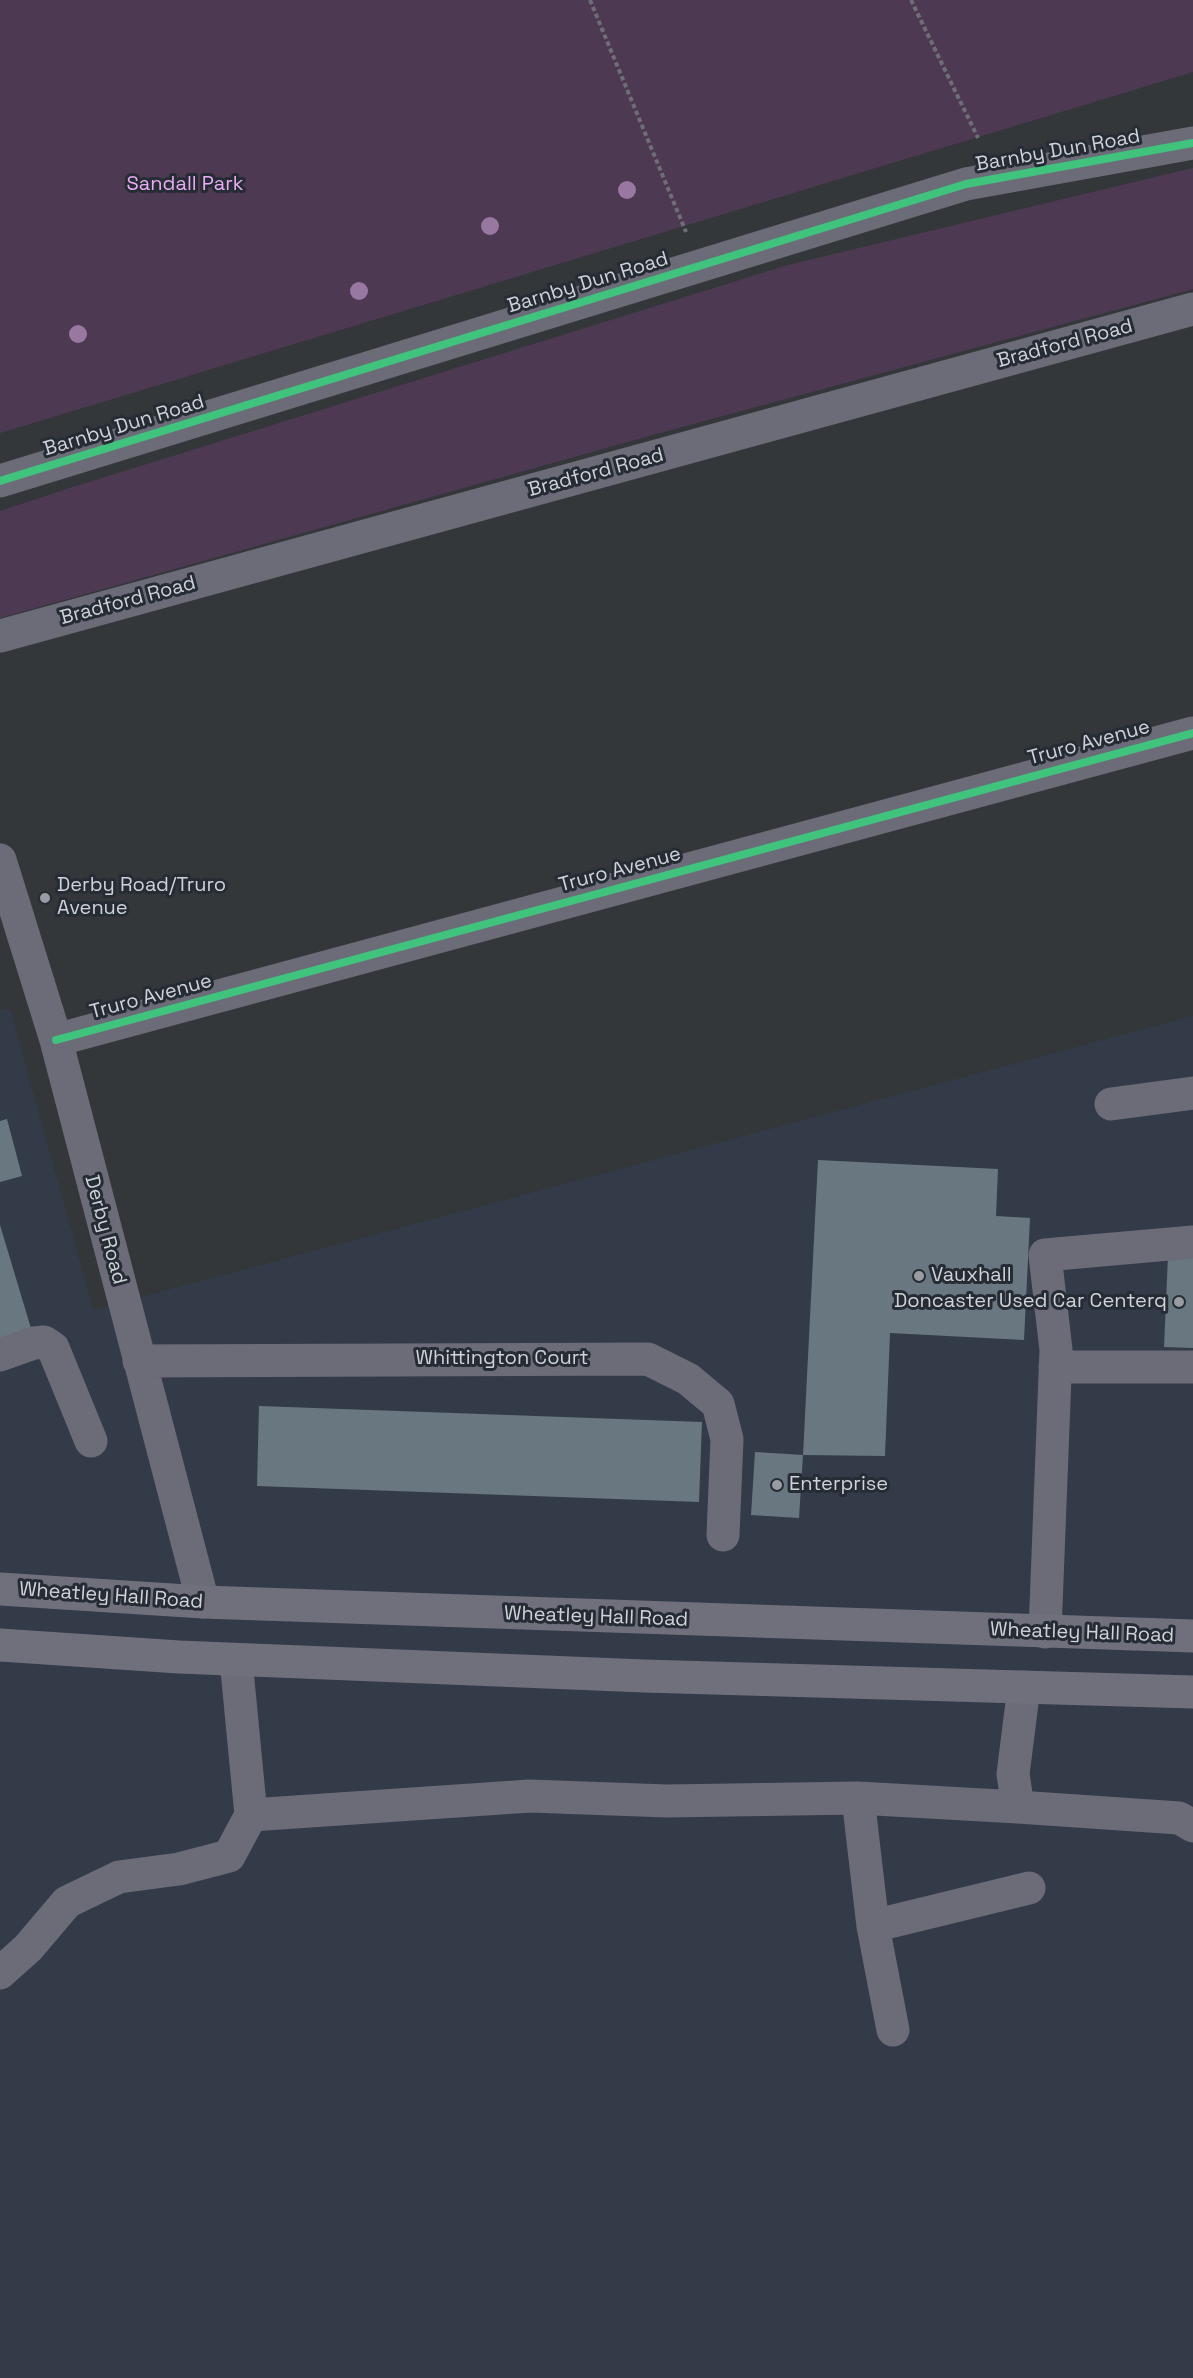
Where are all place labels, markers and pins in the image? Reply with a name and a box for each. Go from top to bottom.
place label: Derby Road/Truro Avenue [57,874,226,921]
marker: Derby Road/Truro Avenue [38,891,52,905]
place label: Vauxhall [931,1264,1012,1288]
marker: Vauxhall [912,1269,926,1283]
place label: Doncaster Used Car Centerq [894,1290,1167,1314]
marker: Doncaster Used Car Centerq [1172,1295,1186,1309]
place label: Enterprise [789,1473,888,1497]
marker: Enterprise [770,1478,784,1492]

